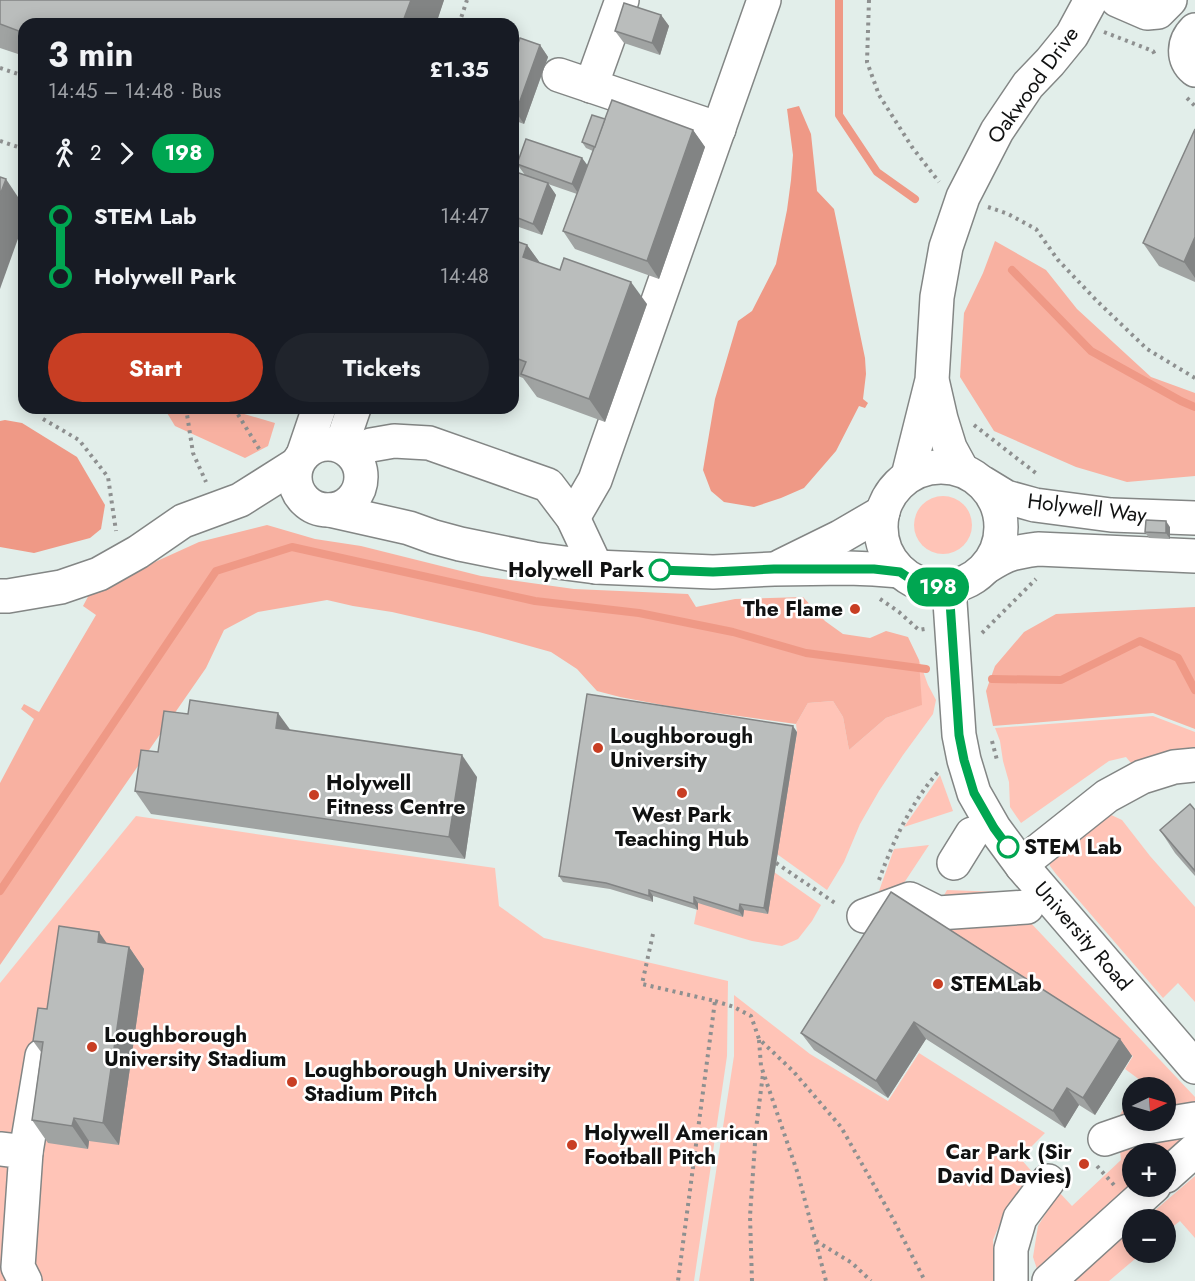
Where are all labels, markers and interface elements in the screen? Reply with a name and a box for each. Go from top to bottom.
street label: Oakwood Drive [980,20,1086,150]
text: 3 min [48,31,134,78]
text: £1.35 [429,53,489,85]
text: 14:45 – 14:48 · Bus [48,77,221,106]
icon: walk [48,137,81,170]
icon: forward [110,137,143,170]
text: 198 [164,138,202,168]
text: 2 [90,139,101,168]
text: STEM Lab [94,200,197,232]
text: 14:47 [440,202,489,231]
text: Holywell Park [94,260,236,292]
text: 14:48 [440,262,489,291]
button: Start [48,333,263,402]
button: Tickets [275,333,489,402]
street label: Holywell Way [1026,486,1149,530]
place label: Holywell Park [508,555,644,585]
marker: Holywell Park [649,559,671,581]
line badge: 198 [904,568,972,606]
text: 198 [919,572,957,602]
place label: The Flame [743,594,843,624]
marker: The Flame [848,602,862,616]
place label: Loughborough University [610,721,753,775]
marker: Loughborough University [591,741,605,755]
place label: Holywell Fitness Centre [326,768,466,822]
marker: West Park Teaching Hub [675,786,689,800]
marker: Holywell Fitness Centre [307,788,321,802]
place label: West Park Teaching Hub [615,800,749,854]
place label: STEM Lab [1024,832,1122,862]
marker: STEM Lab [997,836,1019,858]
street label: University Road [1027,875,1139,997]
place label: STEMLab [950,969,1042,999]
marker: STEMLab [931,977,945,991]
place label: Loughborough University Stadium [104,1020,286,1074]
marker: Loughborough University Stadium [85,1040,99,1054]
place label: Loughborough University Stadium Pitch [304,1055,552,1109]
marker: Loughborough University Stadium Pitch [285,1075,299,1089]
north arrow [1122,1077,1176,1131]
map controls [1122,1077,1176,1263]
place label: Holywell American Football Pitch [584,1118,768,1172]
place label: Car Park (Sir David Davies) [937,1137,1072,1191]
marker: Holywell American Football Pitch [565,1138,579,1152]
button: + [1122,1143,1176,1197]
marker: Car Park (Sir David Davies) [1077,1157,1091,1171]
button: − [1122,1209,1176,1263]

